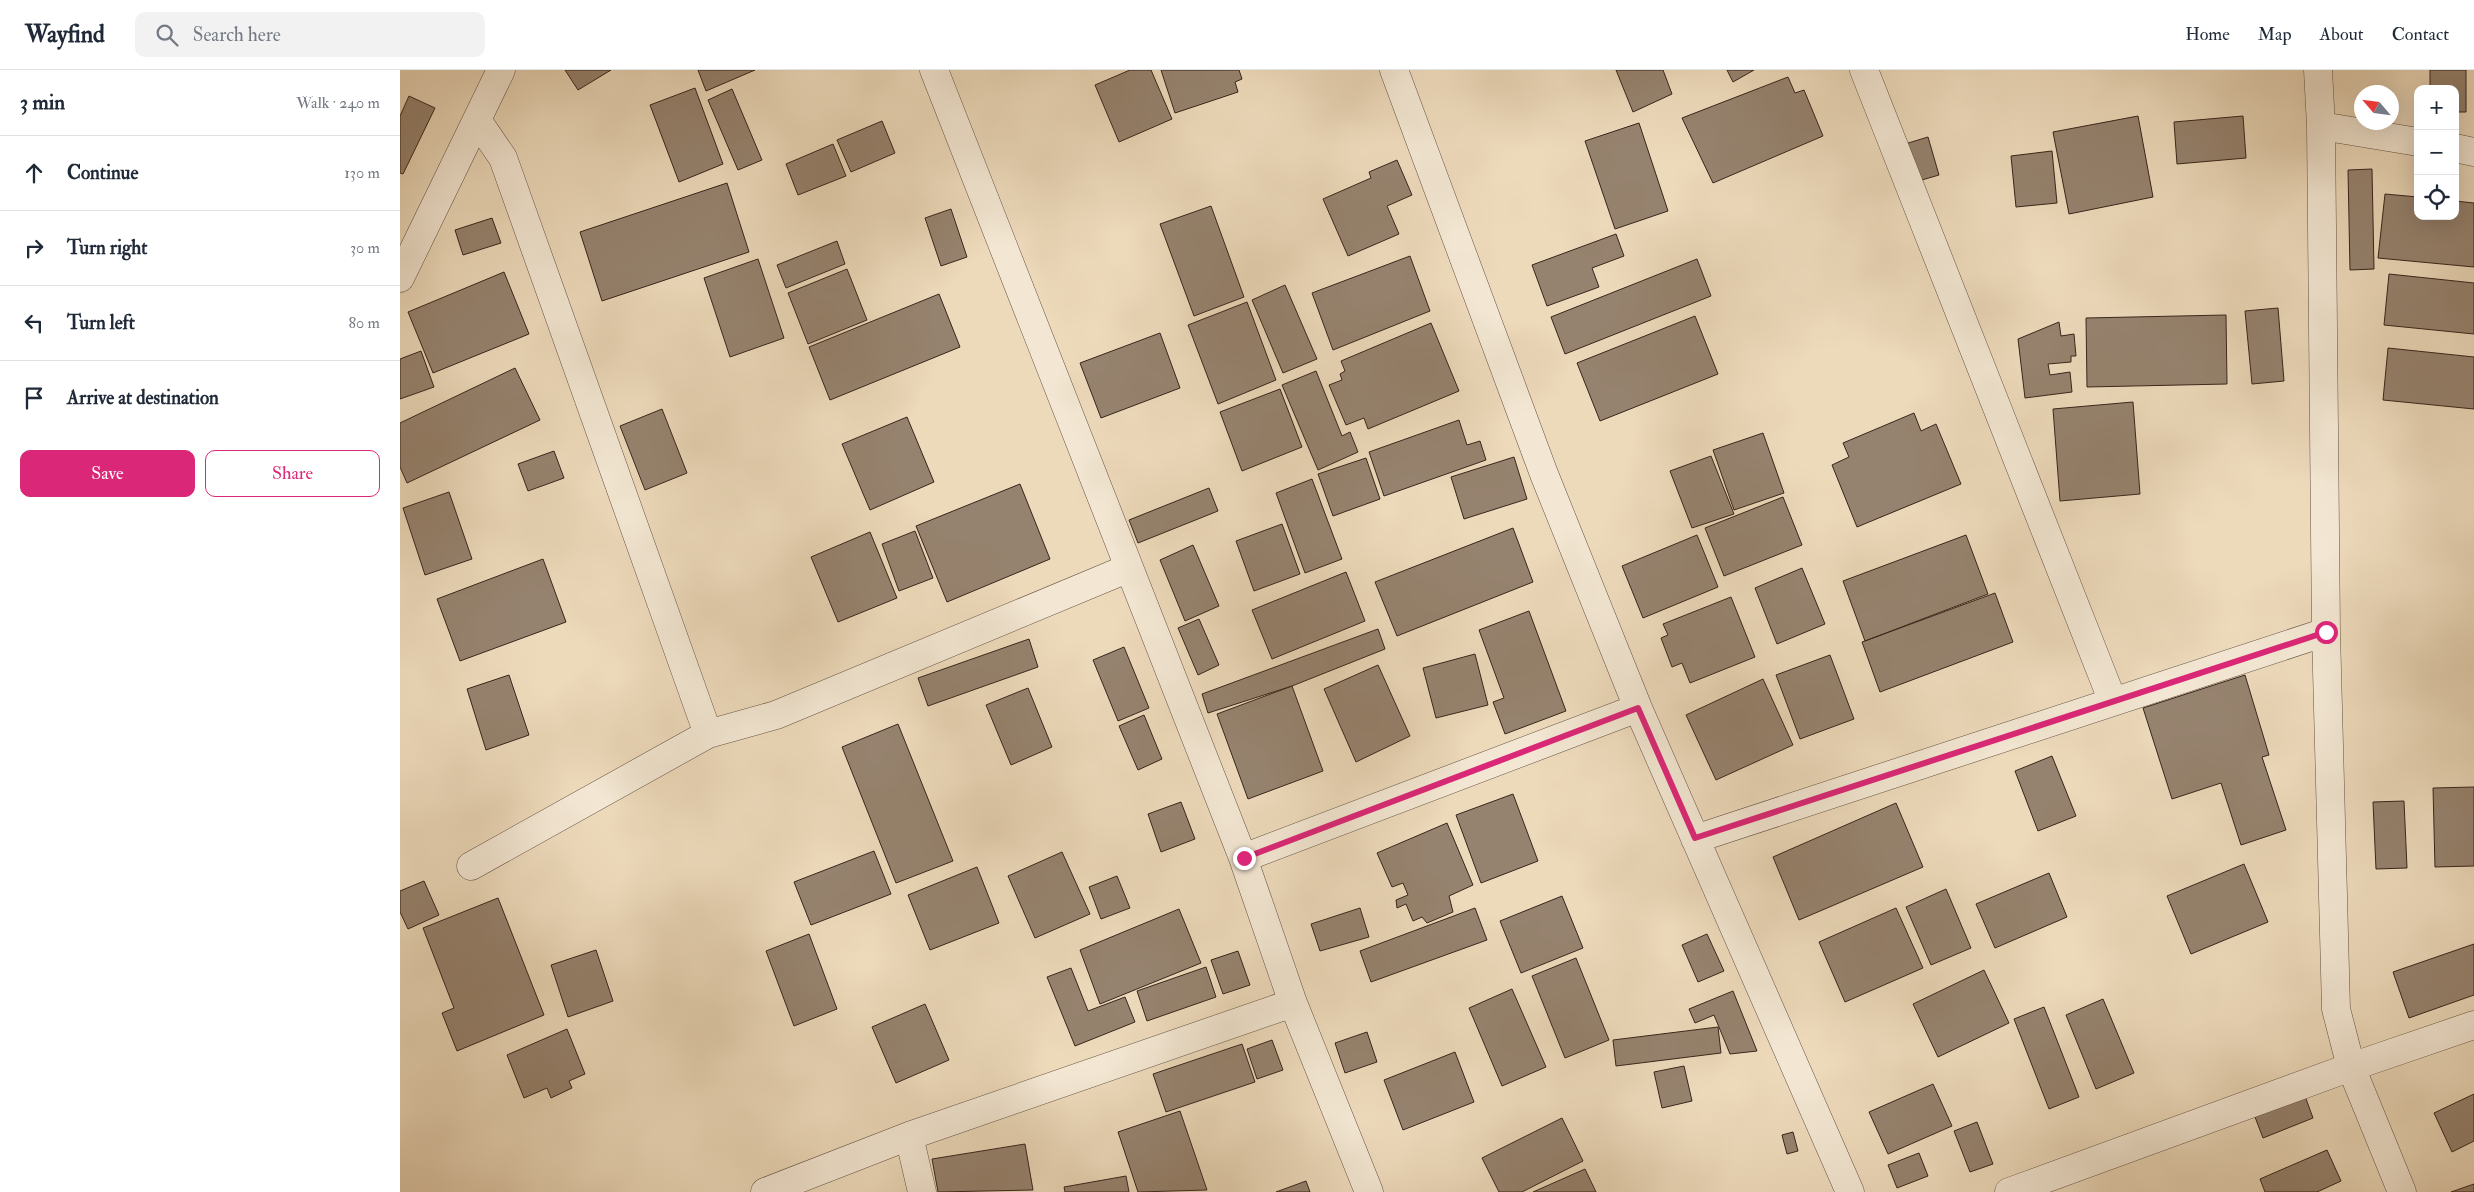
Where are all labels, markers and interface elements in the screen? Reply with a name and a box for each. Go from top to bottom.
search box [135,12,485,57]
text: Wayfind [25,19,105,50]
icon: search [153,21,181,49]
text: Search here [193,23,281,47]
text: Home [2185,23,2230,46]
text: Map [2258,23,2292,46]
text: About [2320,23,2364,46]
text: Contact [2392,23,2449,46]
north arrow [2354,85,2399,130]
map controls [2414,85,2459,220]
button: + [2414,85,2459,130]
text: 3 min [20,89,65,116]
text: Walk · 240 m [296,93,380,113]
button: − [2414,130,2459,175]
icon: ahead [20,159,48,187]
text: Continue [67,161,138,185]
text: 130 m [344,163,380,183]
button: locate [2414,175,2459,220]
icon: right [20,234,48,262]
text: Turn right [67,236,147,260]
text: 30 m [350,238,380,258]
icon: left [20,309,48,337]
text: Turn left [67,311,135,335]
text: 80 m [349,313,380,333]
icon: arrive [20,384,48,412]
text: Arrive at destination [67,386,219,410]
button: Save [20,450,195,497]
button: Share [205,450,380,497]
route start [2315,621,2338,644]
route end [1233,847,1256,870]

